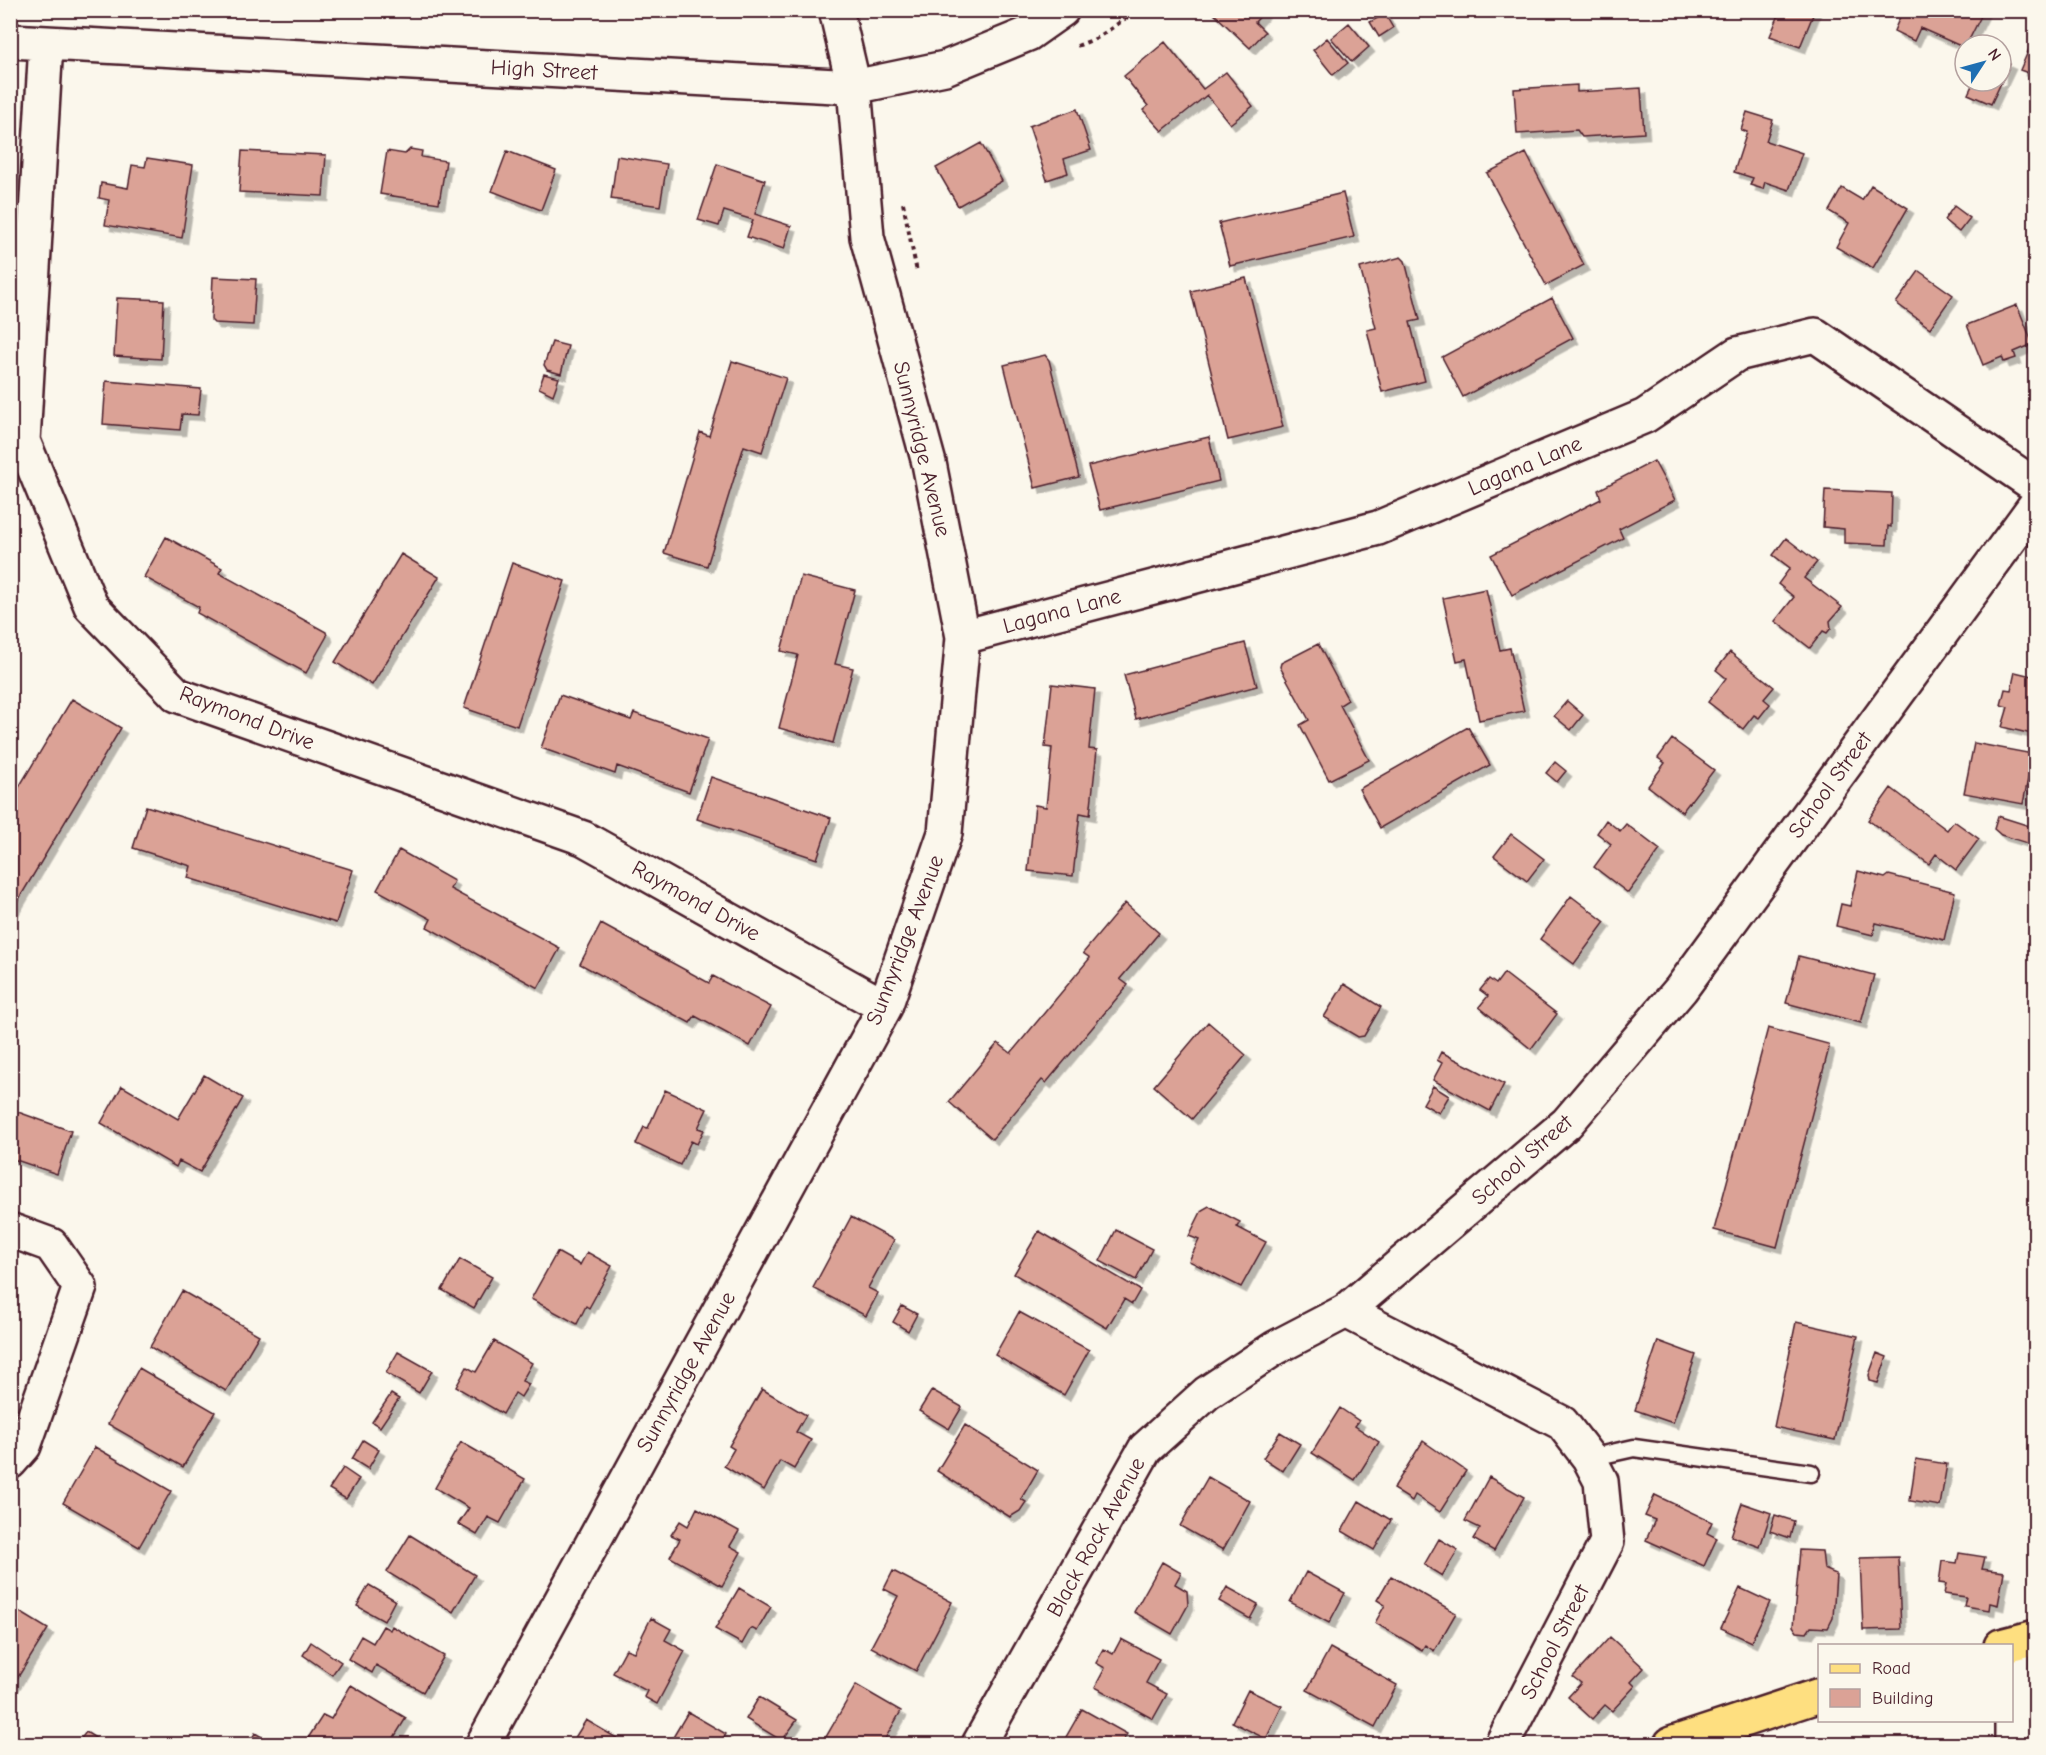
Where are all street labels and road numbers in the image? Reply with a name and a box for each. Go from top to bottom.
street label: High Street [490,54,599,86]
street label: Sunnyridge Avenue [888,359,956,539]
street label: Lagana Lane [1464,430,1586,502]
street label: Lagana Lane [1000,583,1124,639]
street label: Raymond Drive [176,680,318,756]
street label: School Street [1783,726,1878,843]
street label: Sunnyridge Avenue [861,851,949,1029]
street label: Raymond Drive [627,855,765,947]
street label: School Street [1466,1109,1578,1211]
street label: Sunnyridge Avenue [631,1287,741,1457]
street label: Black Rock Avenue [1041,1453,1151,1621]
street label: School Street [1515,1580,1595,1704]

